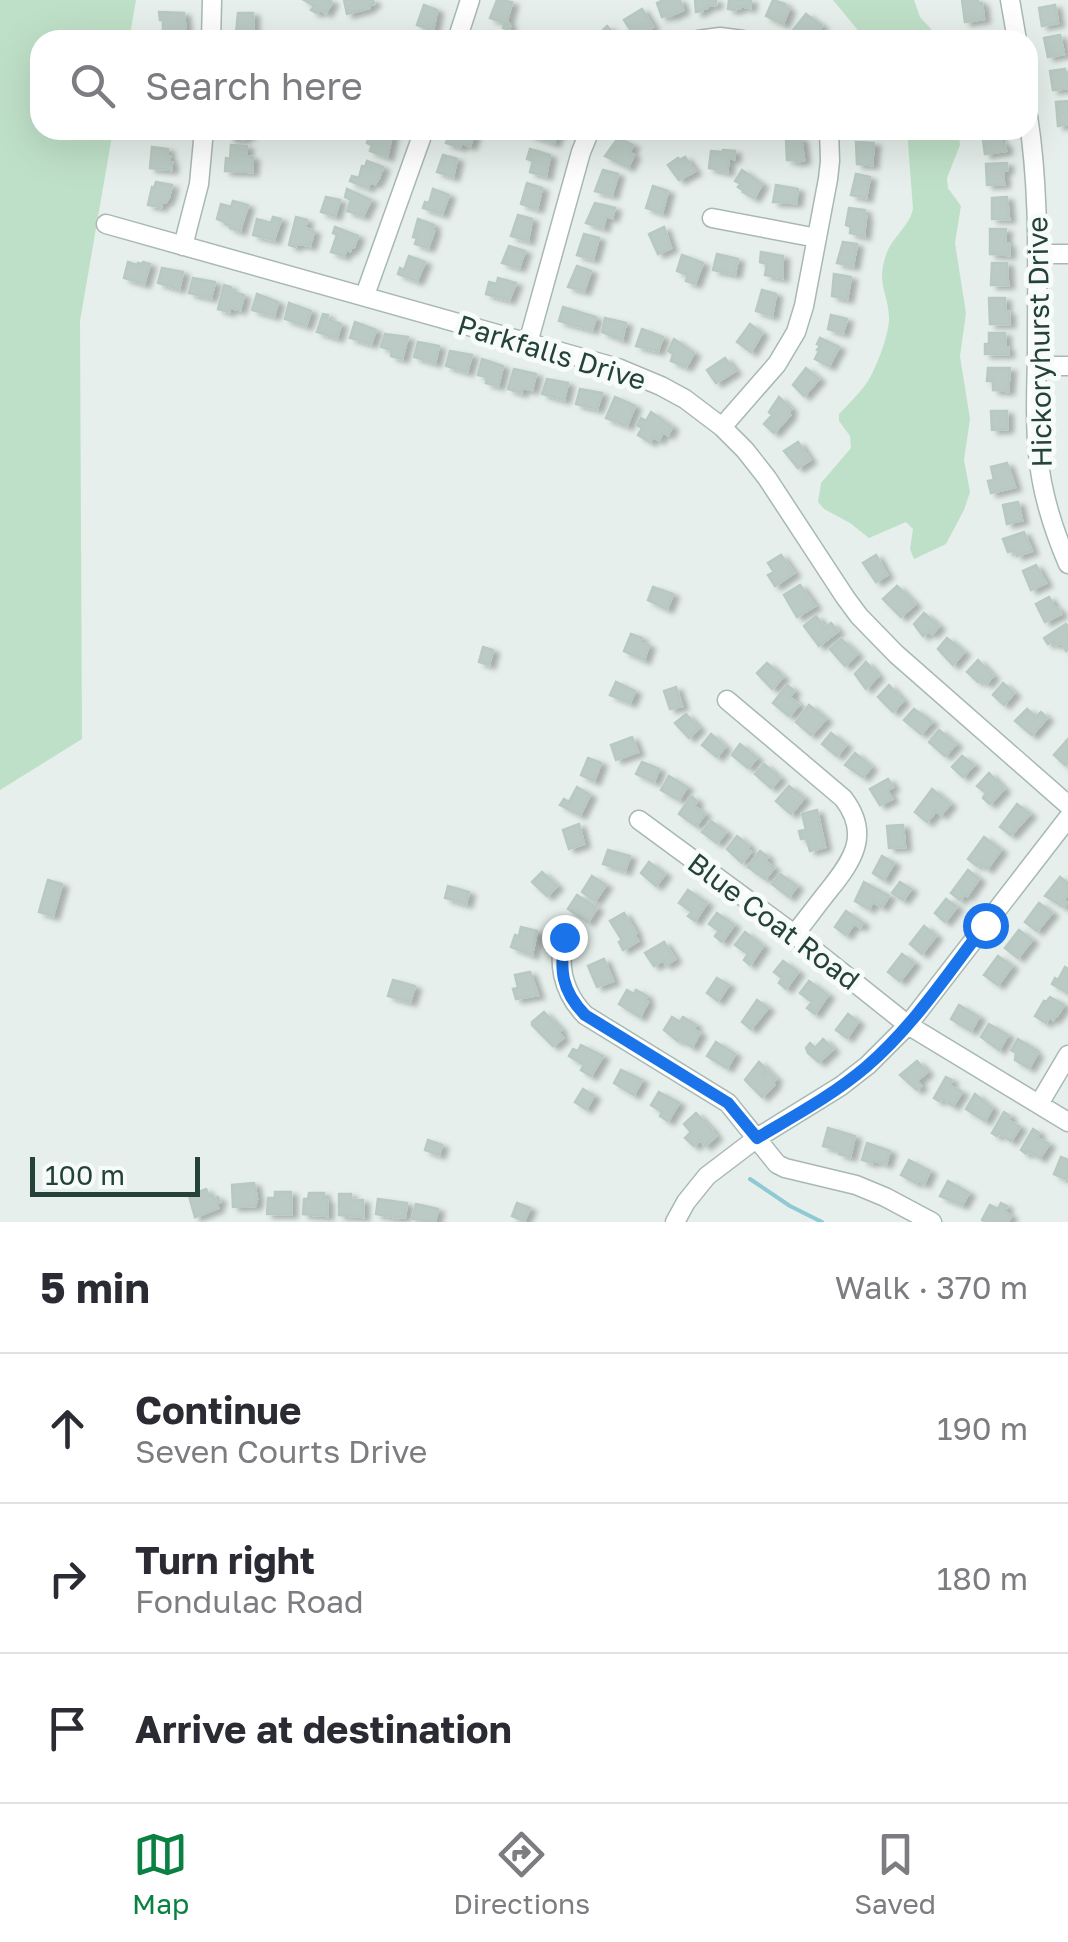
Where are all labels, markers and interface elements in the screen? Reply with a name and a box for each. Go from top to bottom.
search box [30,30,1038,140]
icon: search [65,58,120,113]
text: Search here [145,63,363,108]
street label: Hickoryhurst Drive [1020,216,1058,468]
street label: Parkfalls Drive [454,308,650,396]
street label: Blue Coat Road [682,846,866,996]
route start [963,903,1009,949]
route end [542,915,588,961]
scale bar [30,1152,200,1196]
text: 100 m [45,1158,125,1191]
text: 5 min [40,1262,150,1312]
text: Walk · 370 m [835,1268,1028,1306]
text: Continue [135,1387,301,1432]
icon: ahead [40,1401,95,1456]
text: 190 m [937,1409,1028,1447]
text: Seven Courts Drive [135,1432,427,1470]
text: Turn right [135,1537,315,1582]
icon: right [40,1551,95,1606]
text: 180 m [937,1559,1028,1597]
text: Fondulac Road [135,1582,364,1620]
icon: arrive [40,1701,95,1756]
text: Arrive at destination [135,1706,512,1751]
tab: Map [132,1827,189,1920]
tab: Directions [453,1827,590,1920]
tab: Saved [854,1827,936,1920]

